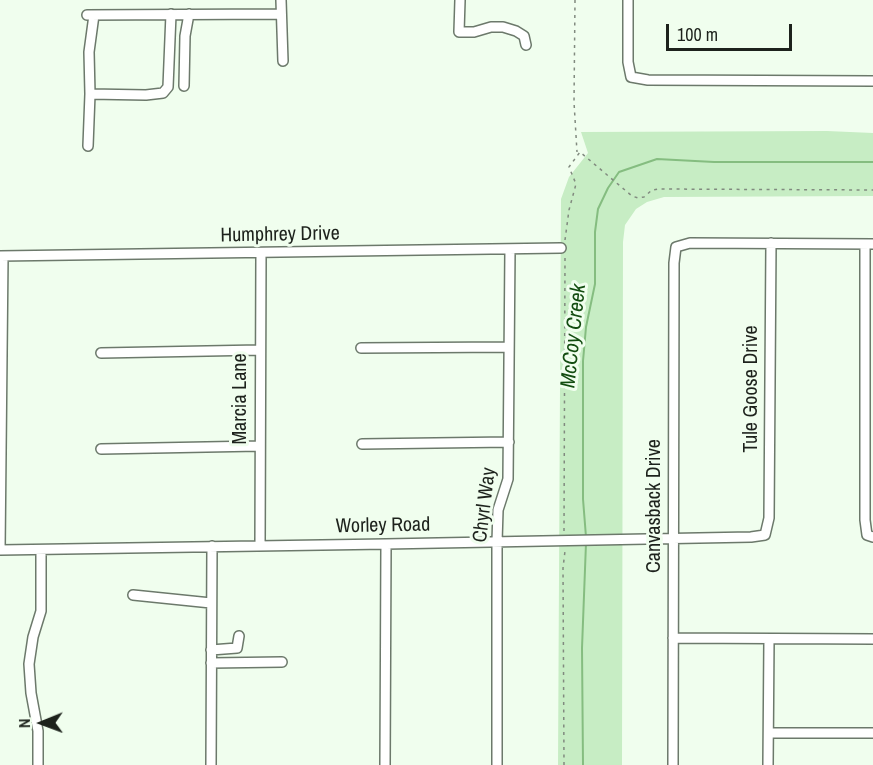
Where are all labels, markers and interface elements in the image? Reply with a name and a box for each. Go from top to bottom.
scale bar [669,12,795,50]
text: 100 m [677,22,718,47]
street label: Humphrey Drive [220,222,340,248]
water label: McCoy Creek [556,283,592,389]
street label: Tule Goose Drive [740,325,764,453]
street label: Marcia Lane [229,353,253,445]
street label: Canvasback Drive [643,439,667,573]
street label: Chyrl Way [469,466,501,544]
street label: Worley Road [336,513,430,539]
north arrow [12,693,72,753]
text: N [13,718,35,728]

